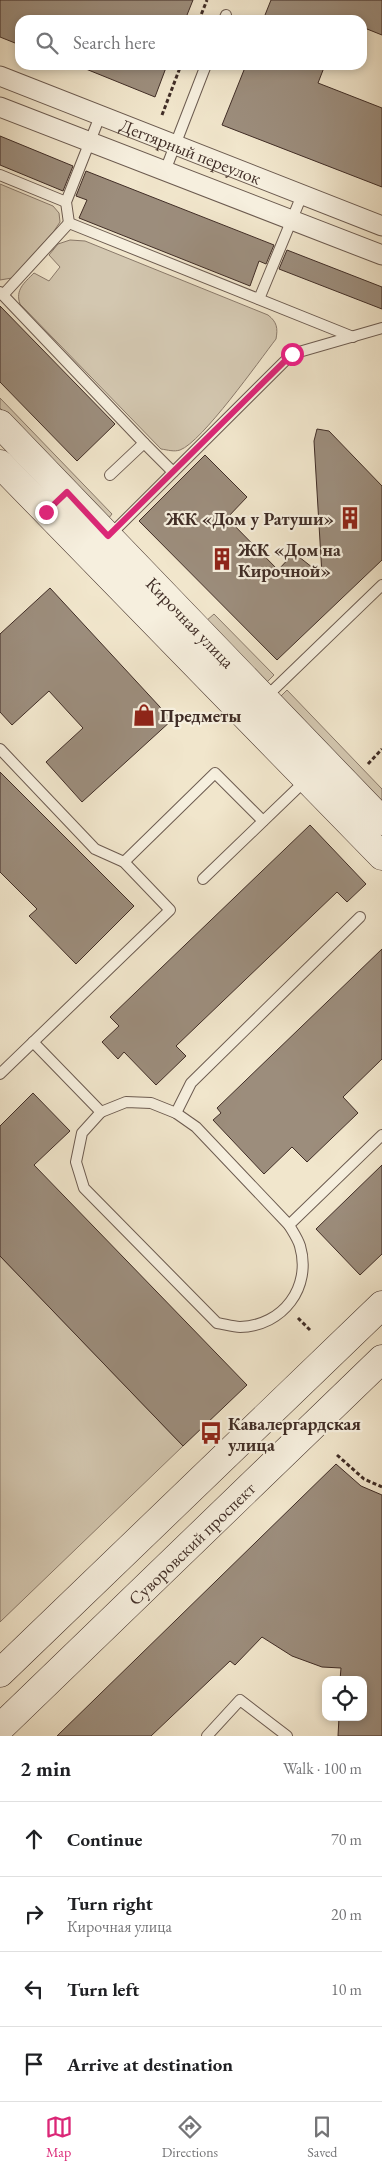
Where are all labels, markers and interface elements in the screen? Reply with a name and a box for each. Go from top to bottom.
search box [15,15,367,70]
icon: search [33,29,61,57]
text: Search here [73,30,155,55]
street label: Дегтярный переулок [117,113,265,189]
route start [281,343,304,366]
route end [35,501,58,524]
building icon: ЖК «Дом у Ратуши» [337,505,363,531]
place label: ЖК «Дом у Ратуши» [165,507,334,530]
place label: ЖК «Дом на Кирочной» [237,538,341,582]
building icon: ЖК «Дом на Кирочной» [209,546,235,572]
street label: Кирочная улица [141,572,240,673]
shop icon: Предметы [131,702,157,728]
place label: Предметы [160,704,241,727]
place label: Кавалергардская улица [228,1412,361,1456]
bus stop icon: Кавалергардская улица [198,1420,224,1446]
street label: Суворовский проспект [123,1476,260,1610]
map controls [322,1676,367,1721]
button: locate [322,1676,367,1721]
text: 2 min [20,1755,71,1782]
text: Walk · 100 m [283,1758,362,1779]
icon: ahead [20,1825,48,1853]
text: Continue [67,1827,142,1852]
text: 70 m [331,1829,362,1850]
text: Turn right [67,1891,153,1916]
icon: right [20,1900,48,1928]
text: 20 m [331,1904,362,1925]
text: Кирочная улица [67,1916,172,1937]
icon: left [20,1975,48,2003]
text: Turn left [67,1977,139,2002]
text: 10 m [331,1979,362,2000]
icon: arrive [20,2050,48,2078]
text: Arrive at destination [67,2052,233,2077]
tab: Map [45,2113,73,2161]
tab: Directions [162,2113,218,2161]
tab: Saved [307,2113,337,2161]

